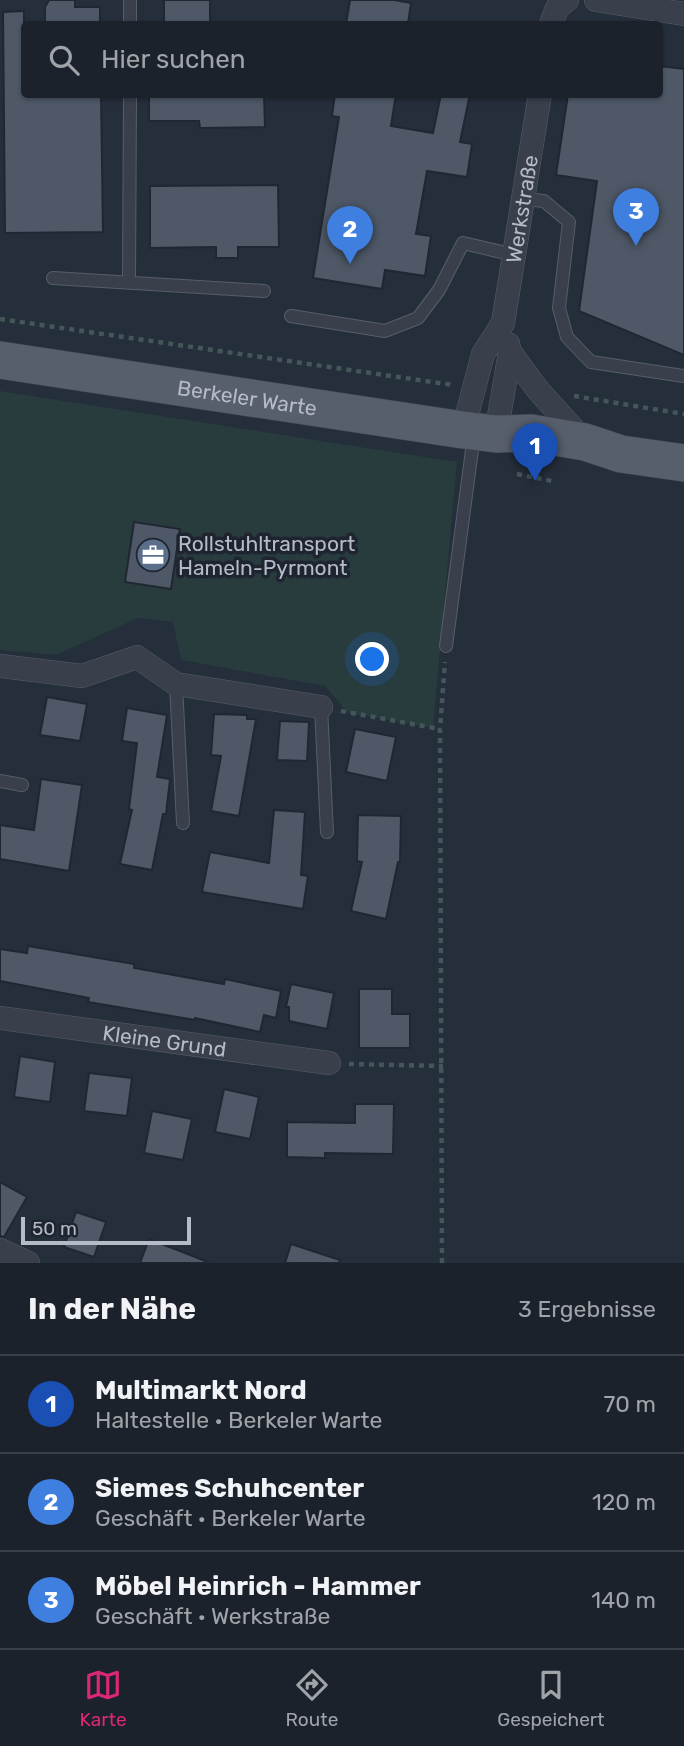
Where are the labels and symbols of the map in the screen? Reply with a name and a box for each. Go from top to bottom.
street label: Werkstraße [500,153,542,265]
pin: 3 [613,188,659,246]
pin: 2 [327,206,373,264]
street label: Berkeler Warte [176,374,319,420]
pin: 1 [512,423,558,481]
place label: Rollstuhltransport Hameln-Pyrmont [178,531,355,580]
office icon: Rollstuhltransport Hameln-Pyrmont [134,536,172,574]
your location [355,642,389,676]
street label: Kleine Grund [101,1020,228,1061]
scale bar [21,1214,191,1246]

